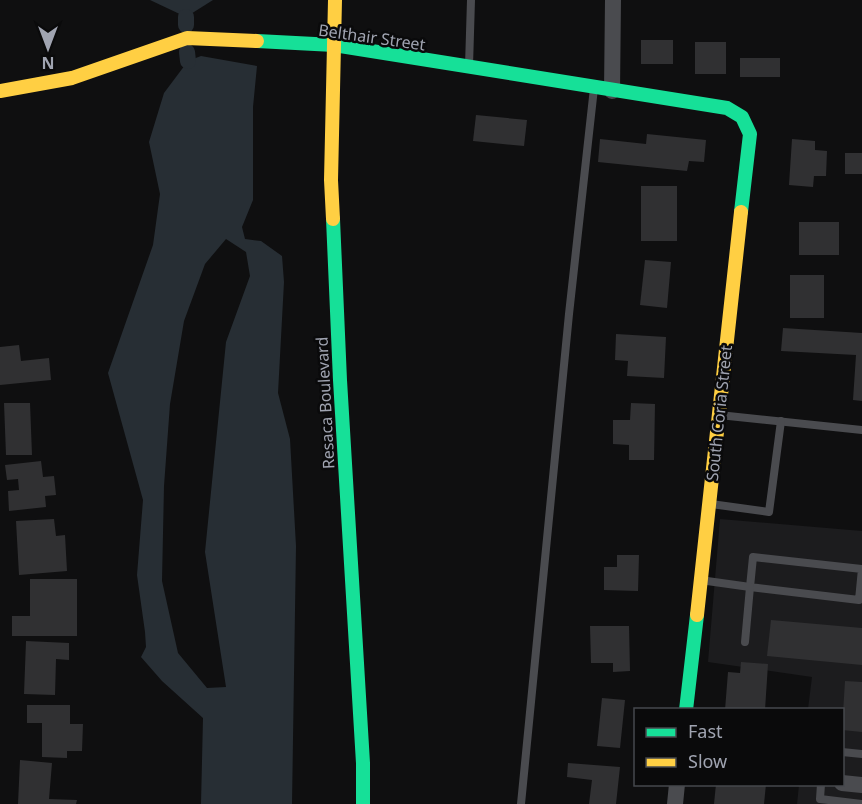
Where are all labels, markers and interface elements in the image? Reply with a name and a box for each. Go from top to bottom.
north arrow [18,18,78,78]
street label: Belthair Street [317,19,427,55]
text: N [41,52,55,74]
street label: Resaca Boulevard [311,336,339,470]
street label: South Coria Street [701,344,737,482]
legend [634,708,844,786]
text: Fast [688,719,723,743]
text: Slow [688,749,727,773]

